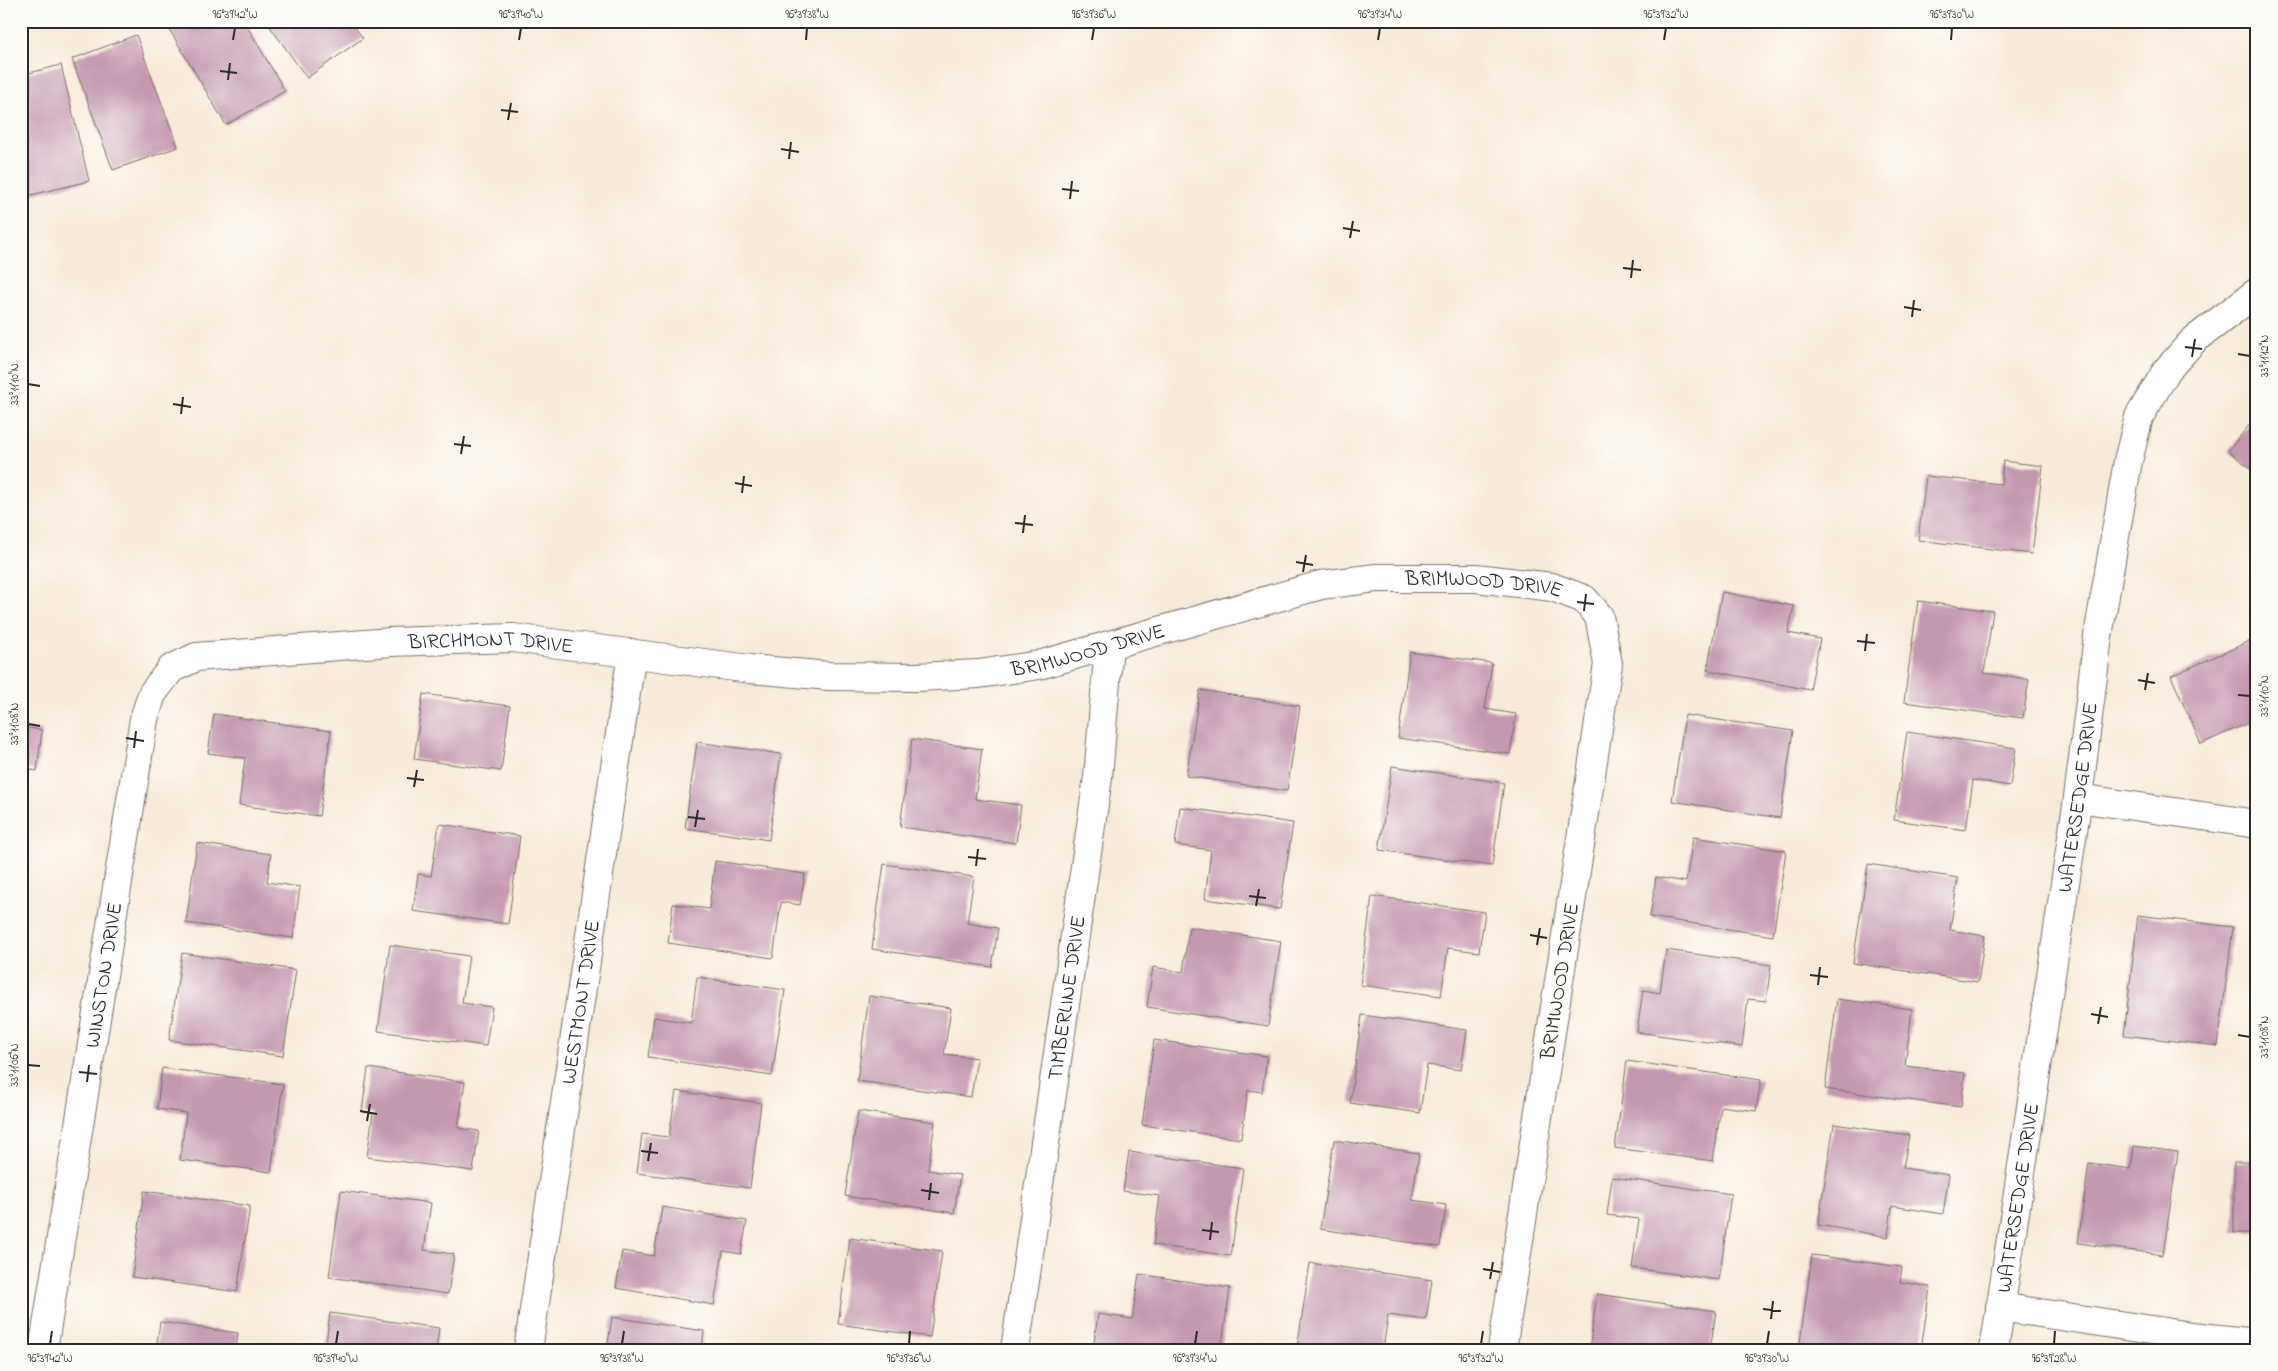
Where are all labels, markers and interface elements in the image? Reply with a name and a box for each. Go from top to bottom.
text: 96°39'42"W [213,6,257,24]
text: 96°39'40"W [499,6,543,24]
text: 96°39'38"W [785,6,829,24]
text: 96°39'36"W [1072,6,1116,24]
text: 96°39'34"W [1358,6,1402,24]
text: 96°39'32"W [1644,6,1688,24]
text: 96°39'30"W [1930,6,1974,24]
text: 33°11'12"N [2256,335,2274,377]
text: 33°11'10"N [6,363,24,405]
street label: BRIMWOOD DRIVE [1404,565,1567,607]
street label: BRIMWOOD DRIVE [1008,617,1169,686]
street label: BIRCHMONT DRIVE [407,625,575,663]
text: 33°11'10"N [2256,675,2274,717]
street label: WATERSEDGE DRIVE [2051,701,2107,895]
text: 33°11'08"N [6,703,24,745]
street label: WINSTON DRIVE [79,900,132,1050]
street label: BRIMWOOD DRIVE [1534,901,1588,1063]
street label: TIMBERLINE DRIVE [1041,913,1095,1082]
street label: WESTMONT DRIVE [555,918,609,1086]
text: 33°11'08"N [2256,1016,2274,1058]
text: 33°11'06"N [6,1043,24,1087]
street label: WATERSEDGE DRIVE [1990,1101,2048,1295]
text: 96°39'42"W [28,1350,72,1368]
text: 96°39'40"W [314,1350,358,1368]
text: 96°39'38"W [600,1350,644,1368]
text: 96°39'36"W [887,1350,931,1368]
text: 96°39'34"W [1173,1350,1217,1368]
text: 96°39'32"W [1459,1350,1503,1368]
text: 96°39'30"W [1745,1350,1789,1368]
text: 96°39'28"W [2032,1350,2076,1368]

